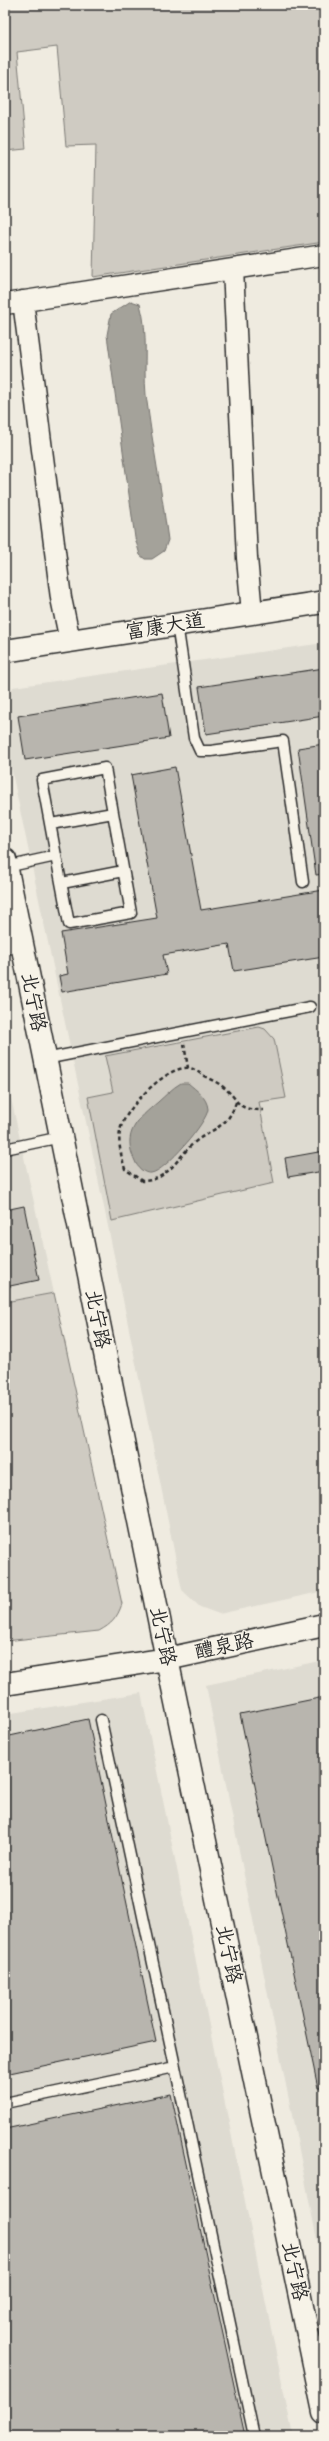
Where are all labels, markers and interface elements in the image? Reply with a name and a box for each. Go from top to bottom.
street label: 富康大道 [124,607,206,645]
street label: 北宁路 [16,970,52,1035]
street label: 北宁路 [80,1287,116,1352]
street label: 北宁路 [145,1604,182,1669]
street label: 醴泉路 [192,1627,257,1664]
street label: 北宁路 [211,1922,248,1987]
street label: 北宁路 [277,2239,314,2304]

